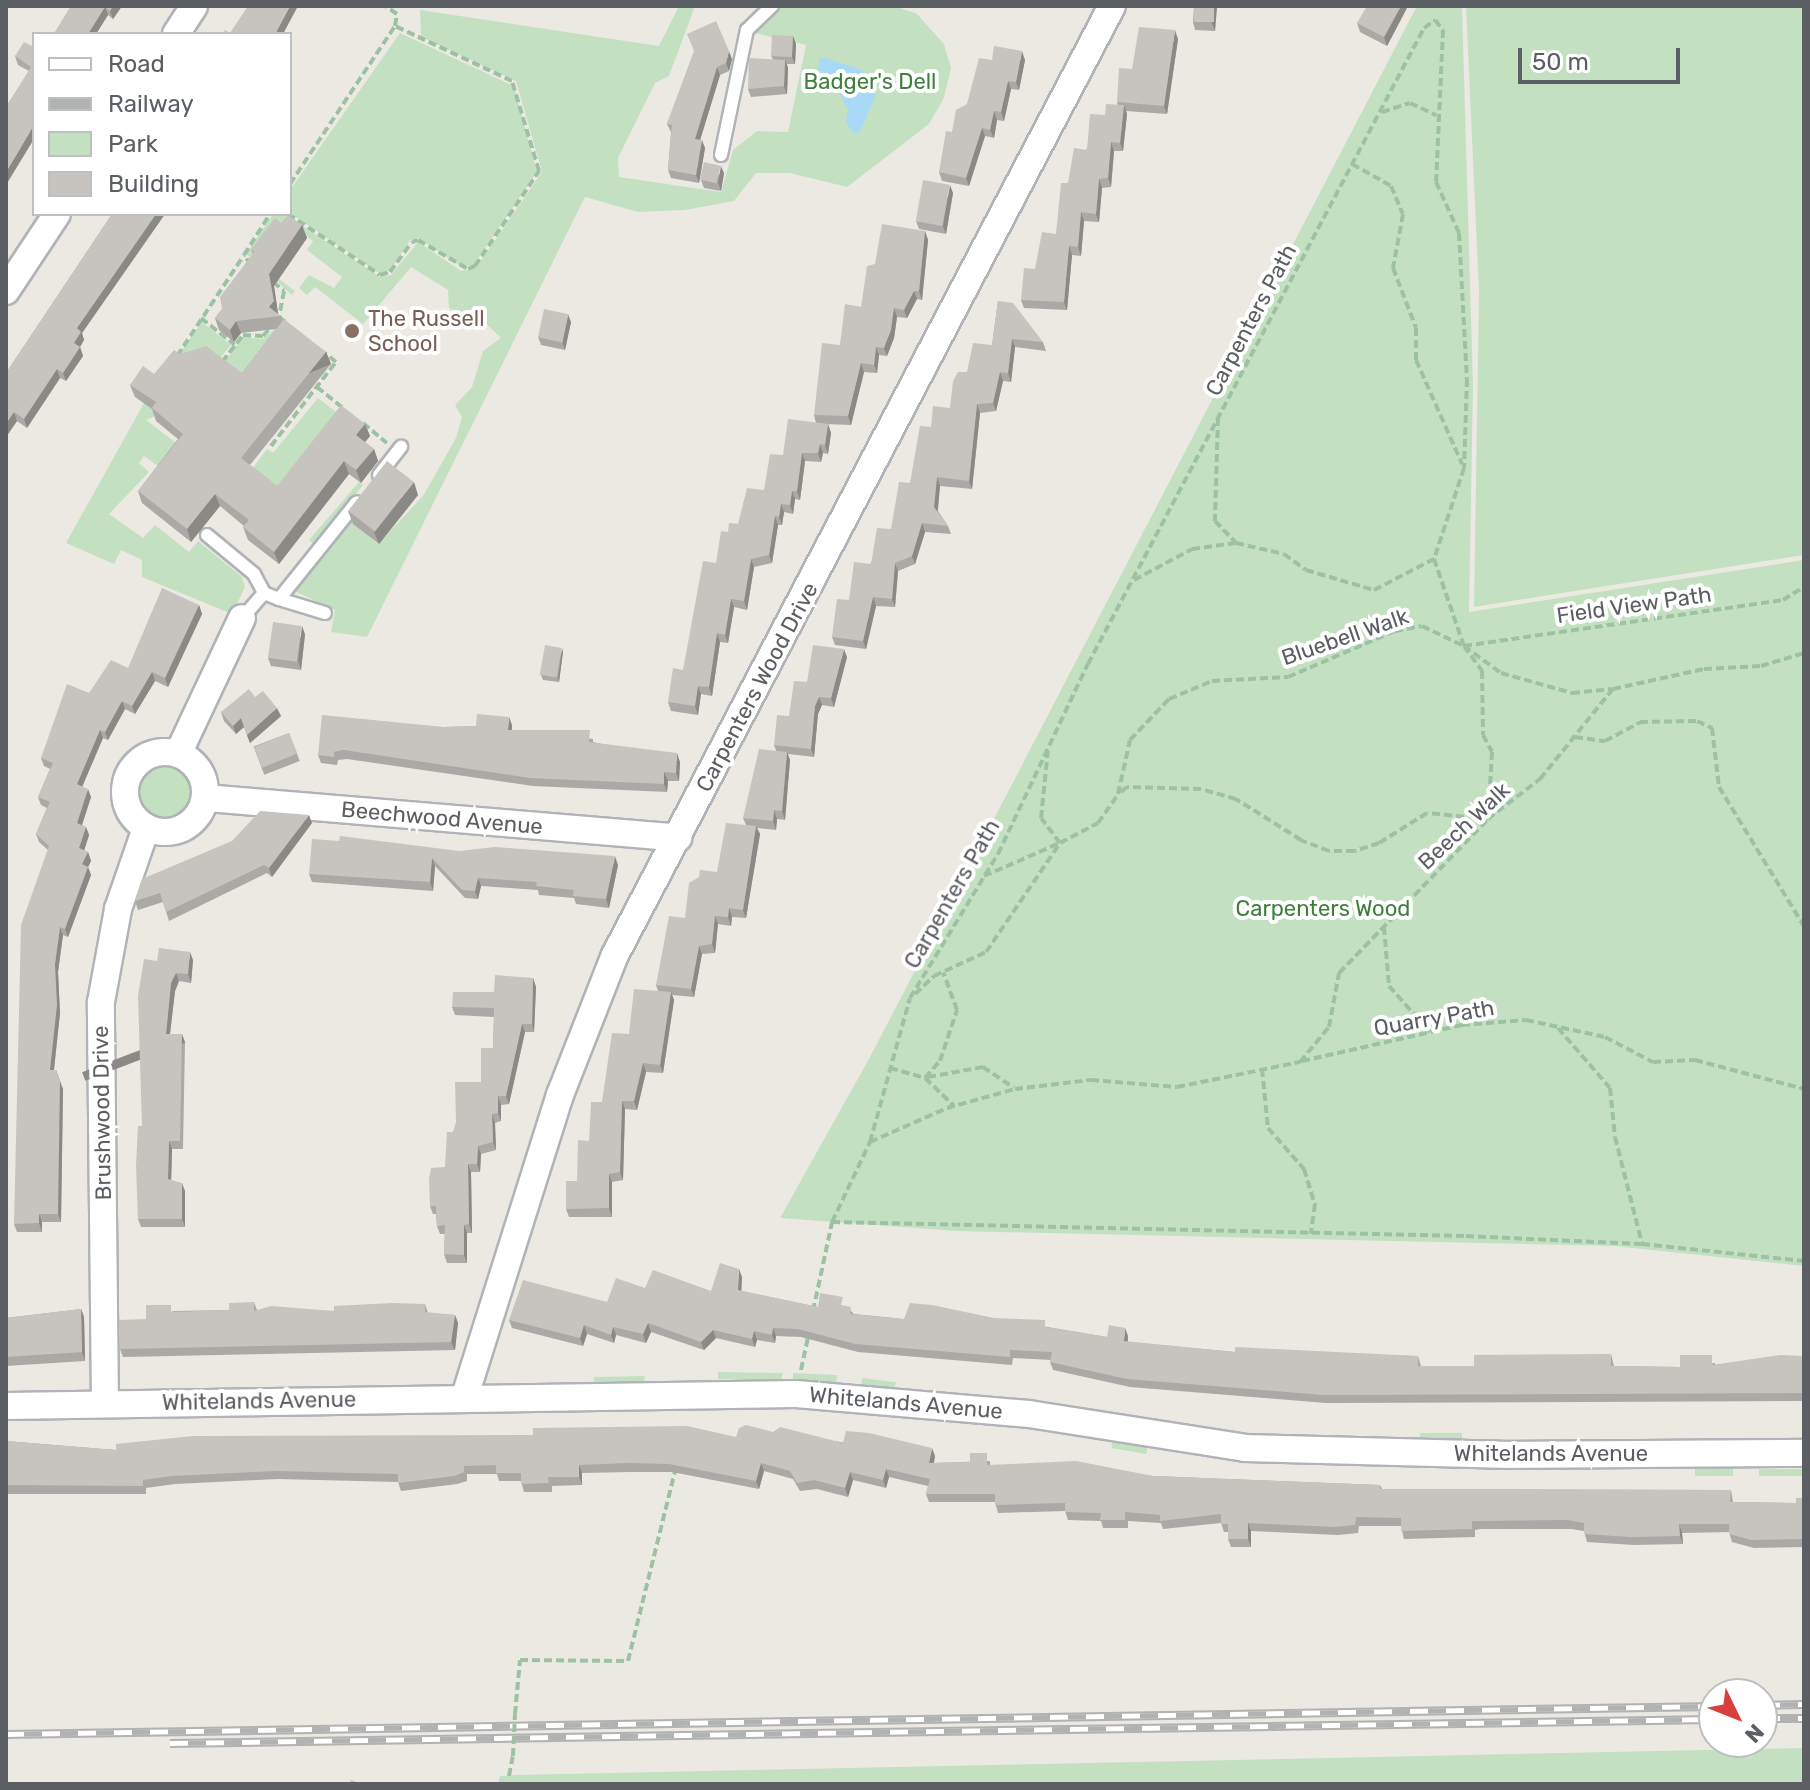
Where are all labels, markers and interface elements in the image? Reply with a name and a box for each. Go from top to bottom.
legend [32,32,292,216]
scale bar [1522,32,1684,82]
text: 50 m [1532,48,1589,76]
text: Road [108,50,165,78]
park label: Badger's Dell [804,69,936,95]
text: Railway [108,90,194,118]
text: Park [108,130,158,158]
text: Building [108,170,199,198]
street label: Carpenters Path [1200,240,1302,400]
place label: The Russell School [368,305,485,356]
marker: The Russell School [343,322,361,340]
street label: Carpenters Wood Drive [691,578,823,796]
street label: Field View Path [1554,581,1714,629]
street label: Bluebell Walk [1278,603,1412,671]
street label: Beech Walk [1412,777,1516,875]
street label: Beechwood Avenue [340,796,544,840]
street label: Carpenters Path [899,815,1005,973]
park label: Carpenters Wood [1235,896,1411,922]
street label: Quarry Path [1371,994,1497,1042]
street label: Brushwood Drive [87,1025,117,1201]
street label: Whitelands Avenue [808,1381,1004,1425]
street label: Whitelands Avenue [161,1386,357,1416]
street label: Whitelands Avenue [1454,1441,1648,1467]
north arrow [1698,1678,1778,1758]
text: N [1739,1718,1770,1748]

